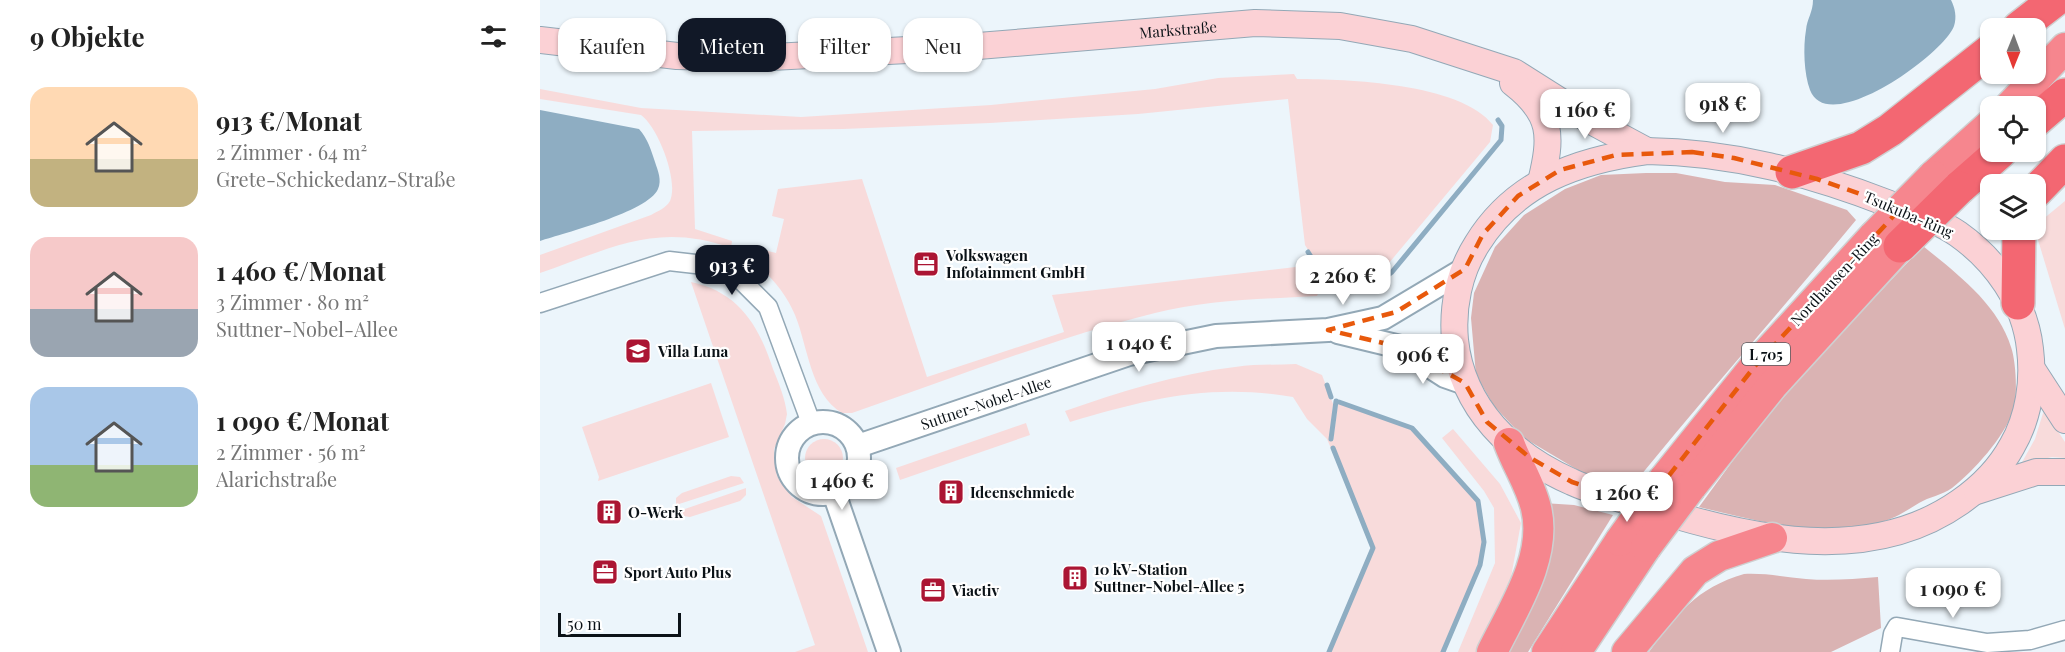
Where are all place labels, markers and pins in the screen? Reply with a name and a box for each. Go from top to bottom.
pin: 918 € [1681,83,1765,134]
pin: 1 160 € [1530,89,1640,140]
pin: 913 € [690,245,774,296]
place label: Volkswagen Infotainment GmbH [945,245,1085,282]
office icon: Volkswagen Infotainment GmbH [911,249,941,279]
pin: 2 260 € [1288,255,1398,306]
pin: 1 040 € [1084,322,1194,373]
pin: 906 € [1381,334,1465,385]
school or university icon: Villa Luna [623,336,653,366]
place label: Villa Luna [657,341,728,361]
pin: 1 460 € [787,460,897,511]
pin: 1 260 € [1572,472,1682,523]
building icon: Ideenschmiede [936,477,966,507]
place label: Ideenschmiede [970,482,1075,502]
building icon: O-Werk [594,497,624,527]
place label: O-Werk [628,502,683,522]
office icon: Sport Auto Plus [590,557,620,587]
place label: 10 kV-Station Suttner-Nobel-Allee 5 [1094,559,1244,596]
place label: Sport Auto Plus [624,562,731,582]
building icon: 10 kV-Station Suttner-Nobel-Allee 5 [1060,563,1090,593]
pin: 1 090 € [1898,568,2008,619]
office icon: Viactiv [918,575,948,605]
place label: Viactiv [951,580,999,600]

